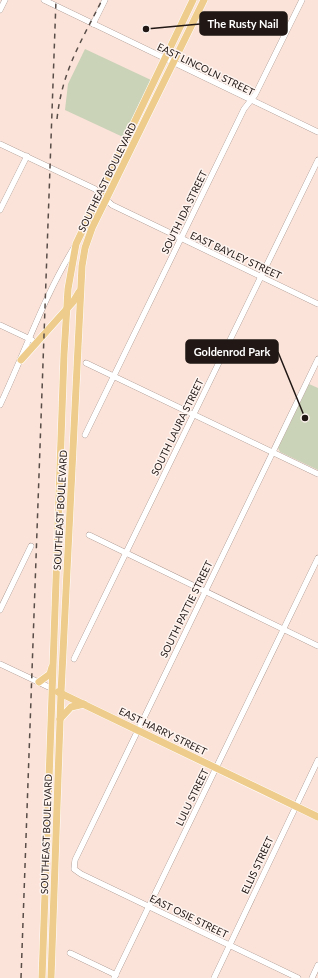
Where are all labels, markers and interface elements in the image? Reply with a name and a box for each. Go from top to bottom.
callout: The Rusty Nail [200,12,287,35]
text: The Rusty Nail [208,17,279,30]
street label: EAST LINCOLN STREET [155,40,257,98]
street label: SOUTHEAST BOULEVARD [75,120,139,234]
street label: SOUTH IDA STREET [159,168,209,256]
street label: EAST BAYLEY STREET [189,229,284,281]
callout: Goldenrod Park [186,340,278,363]
text: Goldenrod Park [194,345,270,358]
street label: SOUTH LAURA STREET [148,377,206,477]
street label: SOUTHEAST BOULEVARD [51,449,69,570]
street label: SOUTH PATTIE STREET [157,558,215,659]
street label: EAST HARRY STREET [117,705,209,758]
street label: LULU STREET [173,766,211,828]
street label: SOUTHEAST BOULEVARD [38,773,54,894]
street label: ELLIS STREET [238,834,276,896]
street label: EAST OSIE STREET [148,892,230,940]

